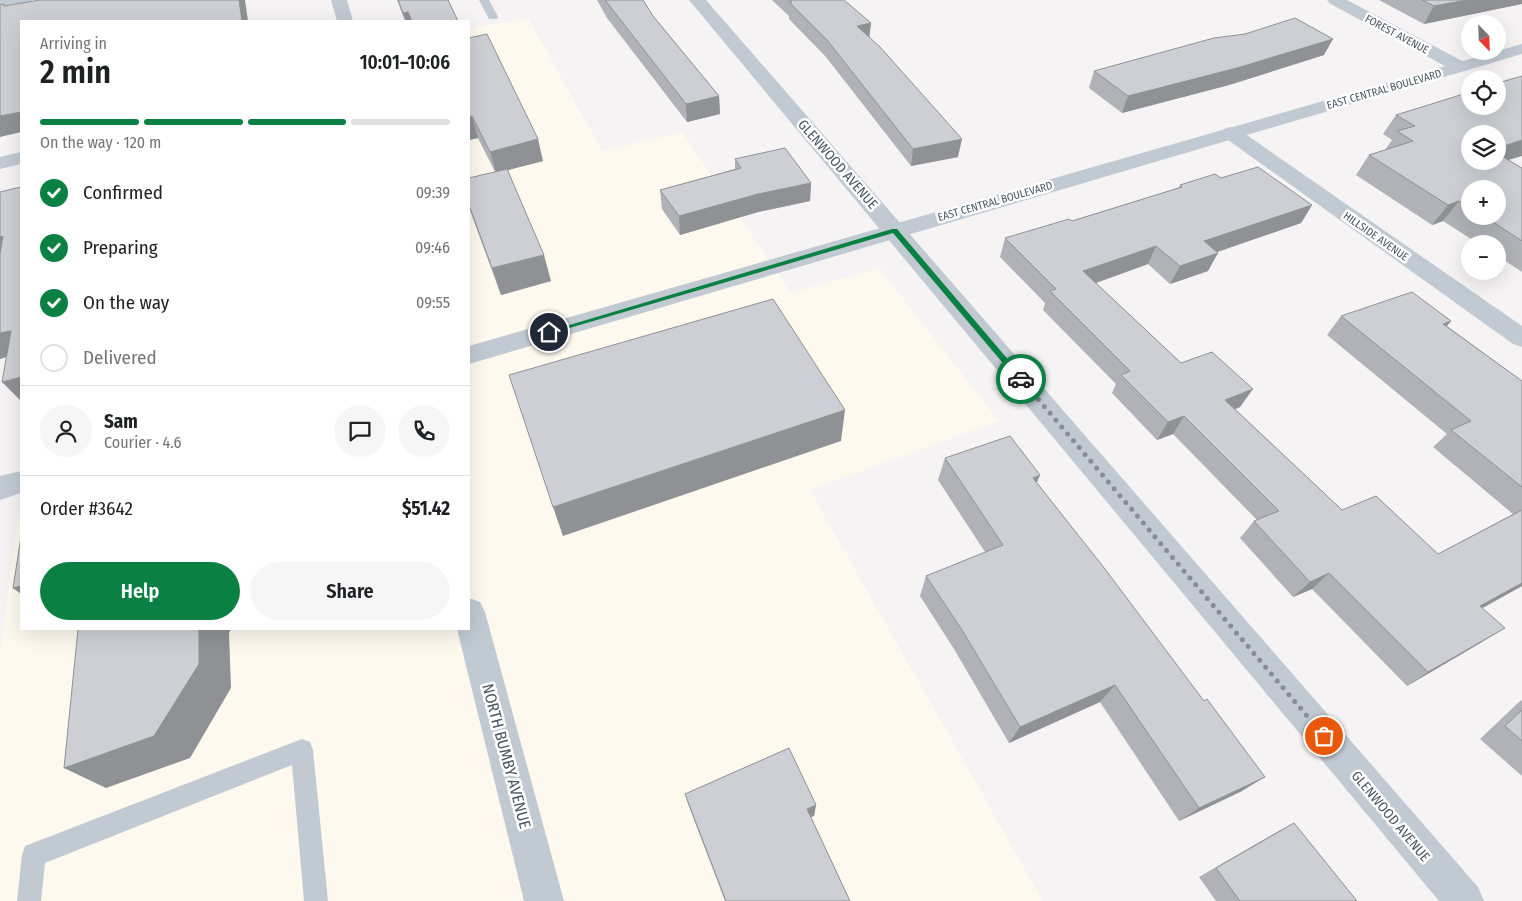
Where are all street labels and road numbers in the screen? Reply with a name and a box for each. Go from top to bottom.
street label: FOREST AVENUE [1363,12,1431,57]
street label: EAST CENTRAL BOULEVARD [1325,67,1443,112]
street label: GLENWOOD AVENUE [794,116,881,213]
street label: EAST CENTRAL BOULEVARD [936,179,1054,224]
street label: HILLSIDE AVENUE [1341,209,1411,264]
street label: NORTH BUMBY AVENUE [478,682,535,831]
street label: GLENWOOD AVENUE [1348,768,1434,865]

